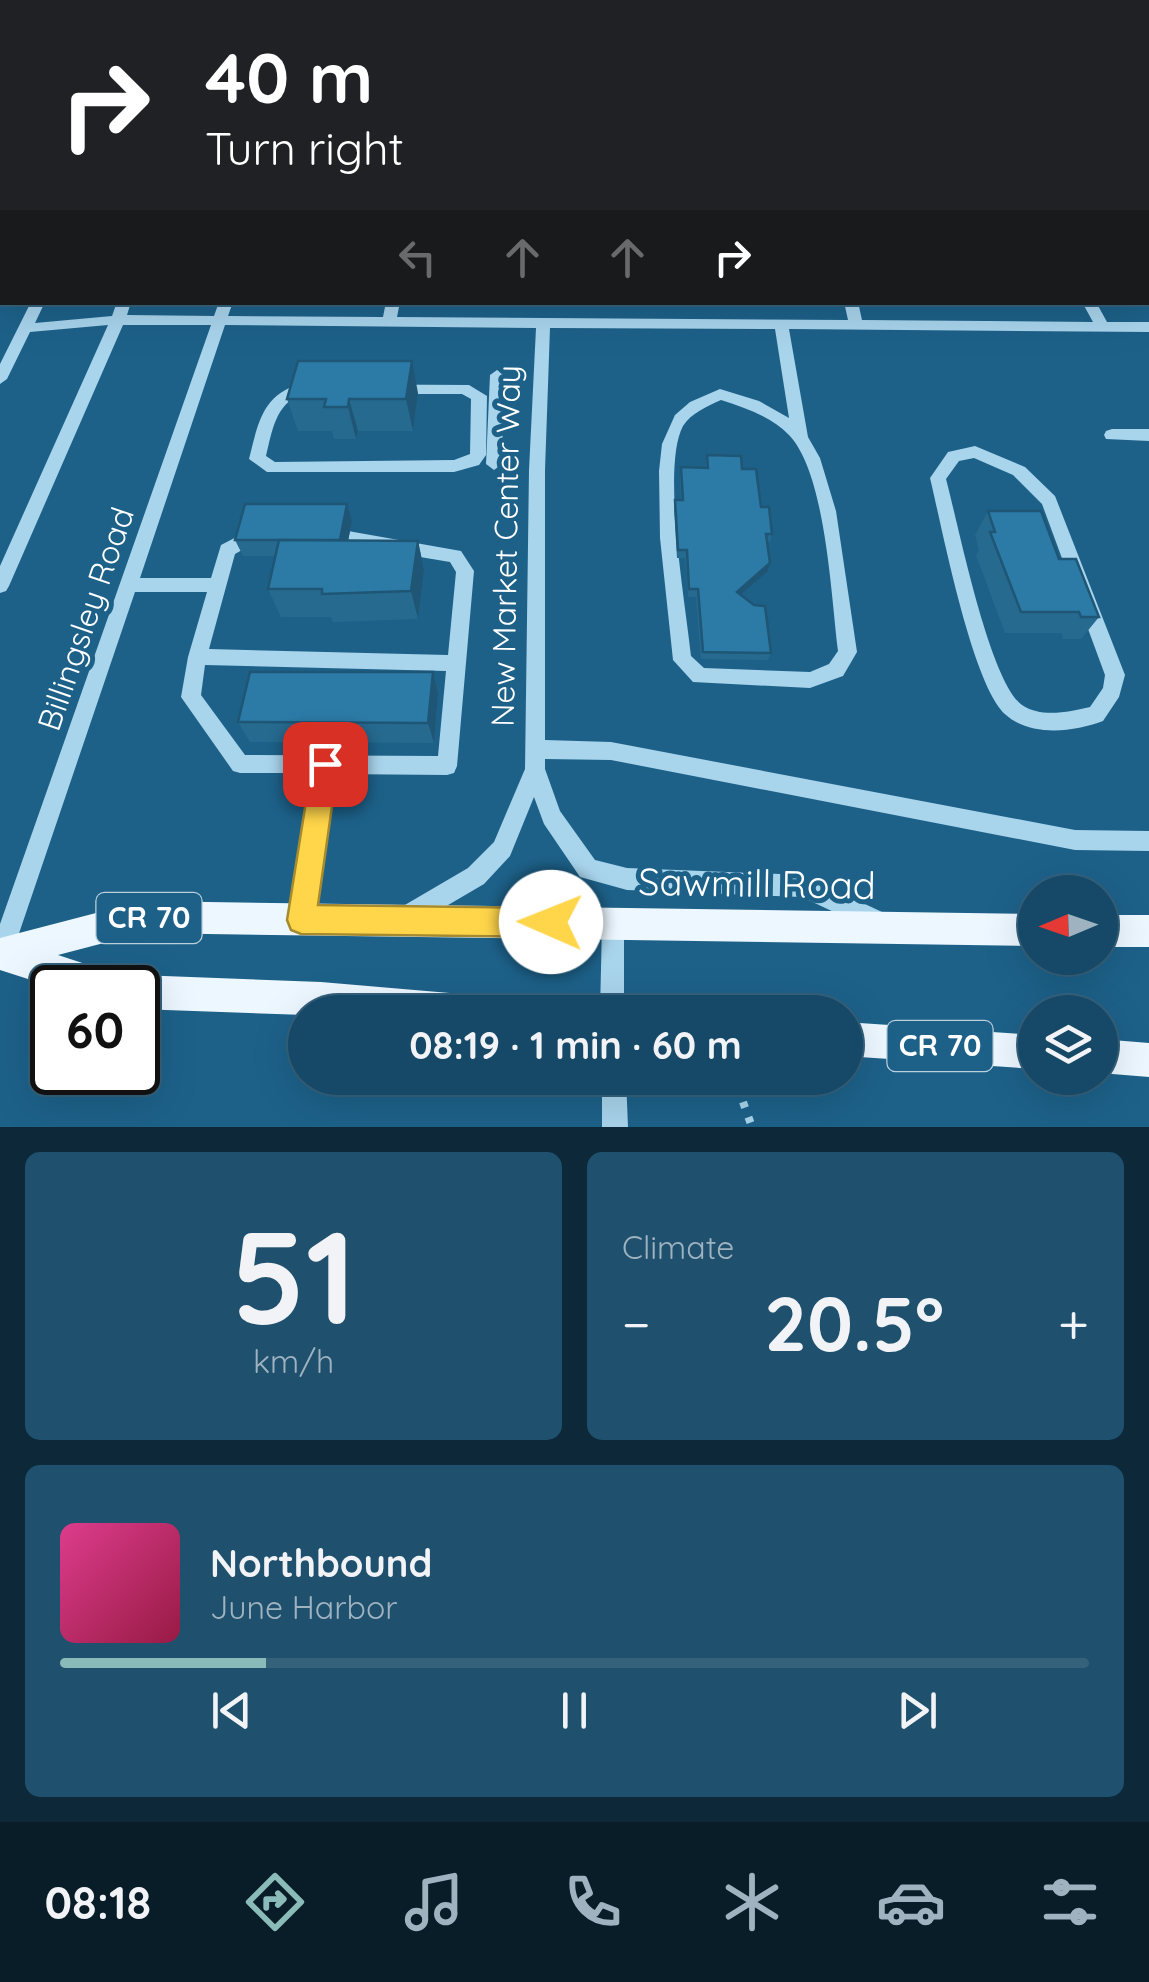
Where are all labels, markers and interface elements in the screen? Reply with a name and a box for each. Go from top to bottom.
text: 40 m [205,33,373,121]
icon: right [40,40,170,170]
text: Turn right [205,120,404,176]
icon: left [390,230,445,285]
icon: ahead [495,230,550,285]
icon: ahead [600,230,655,285]
icon: right [705,230,760,285]
street label: New Market Center Way [482,365,528,727]
street label: Billingsley Road [28,502,142,736]
pin [283,722,368,807]
icon: arrive [298,737,353,792]
street label: Sawmill Road [638,857,876,909]
position arrow [499,870,603,974]
north arrow [1018,875,1118,975]
map controls [1018,875,1118,1095]
road number: CR 70 [96,893,202,943]
speed limit sign: 60 [30,965,160,1095]
button: layers [1018,995,1118,1095]
text: 08:19 · 1 min · 60 m [409,1021,742,1069]
road number: CR 70 [888,1021,992,1071]
text: 51 [231,1194,356,1357]
text: Climate [622,1227,734,1267]
text: 20.5° [764,1276,944,1370]
text: − [622,1289,651,1358]
text: + [1058,1289,1089,1358]
text: km/h [253,1341,334,1381]
text: Northbound [210,1539,432,1587]
text: June Harbor [210,1587,398,1627]
icon: previous [204,1683,259,1738]
icon: pause [547,1683,602,1738]
icon: next [890,1683,945,1738]
icon: directions [240,1867,310,1937]
icon: music [399,1867,469,1937]
icon: phone [558,1867,628,1937]
icon: climate [717,1867,787,1937]
icon: car [876,1867,946,1937]
icon: filters [1035,1867,1105,1937]
text: 08:18 [44,1874,151,1930]

